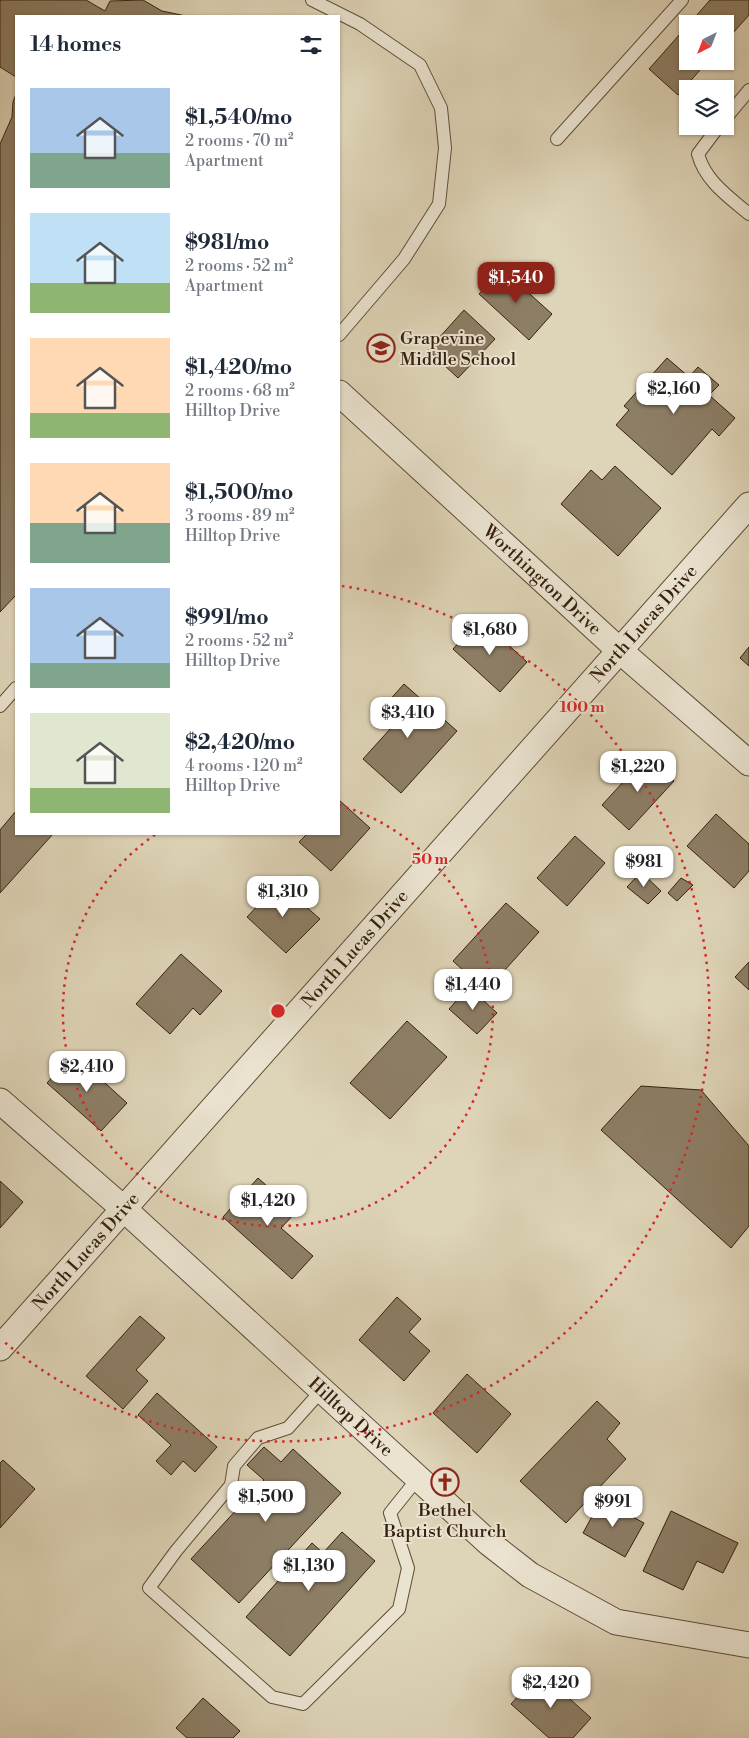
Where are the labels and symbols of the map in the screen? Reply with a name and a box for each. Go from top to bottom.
north arrow [679,15,734,70]
pin: $1,540 [475,262,557,304]
place label: Grapevine Middle School [400,327,517,371]
school or university icon: Grapevine Middle School [366,333,396,363]
pin: $2,160 [633,372,715,415]
street label: Worthington Drive [477,519,607,640]
street label: North Lucas Drive [585,560,702,688]
pin: $1,680 [449,614,531,656]
pin: $3,410 [367,696,449,739]
text: 100 m [560,698,605,717]
pin: $1,220 [597,750,679,793]
pin: $981 [614,846,674,888]
text: 50 m [412,850,448,869]
pin: $1,310 [242,876,324,918]
street label: North Lucas Drive [296,885,413,1013]
pin: $1,440 [432,968,514,1011]
centre of rings [269,1002,287,1020]
pin: $2,410 [46,1050,128,1093]
pin: $1,420 [227,1184,309,1227]
street label: North Lucas Drive [27,1188,144,1315]
street label: Hilltop Drive [304,1372,398,1461]
church icon: Bethel Baptist Church [430,1467,460,1497]
pin: $1,500 [225,1480,307,1523]
pin: $991 [583,1486,643,1528]
place label: Bethel Baptist Church [382,1499,507,1543]
pin: $1,130 [268,1550,350,1592]
pin: $2,420 [510,1666,592,1709]

